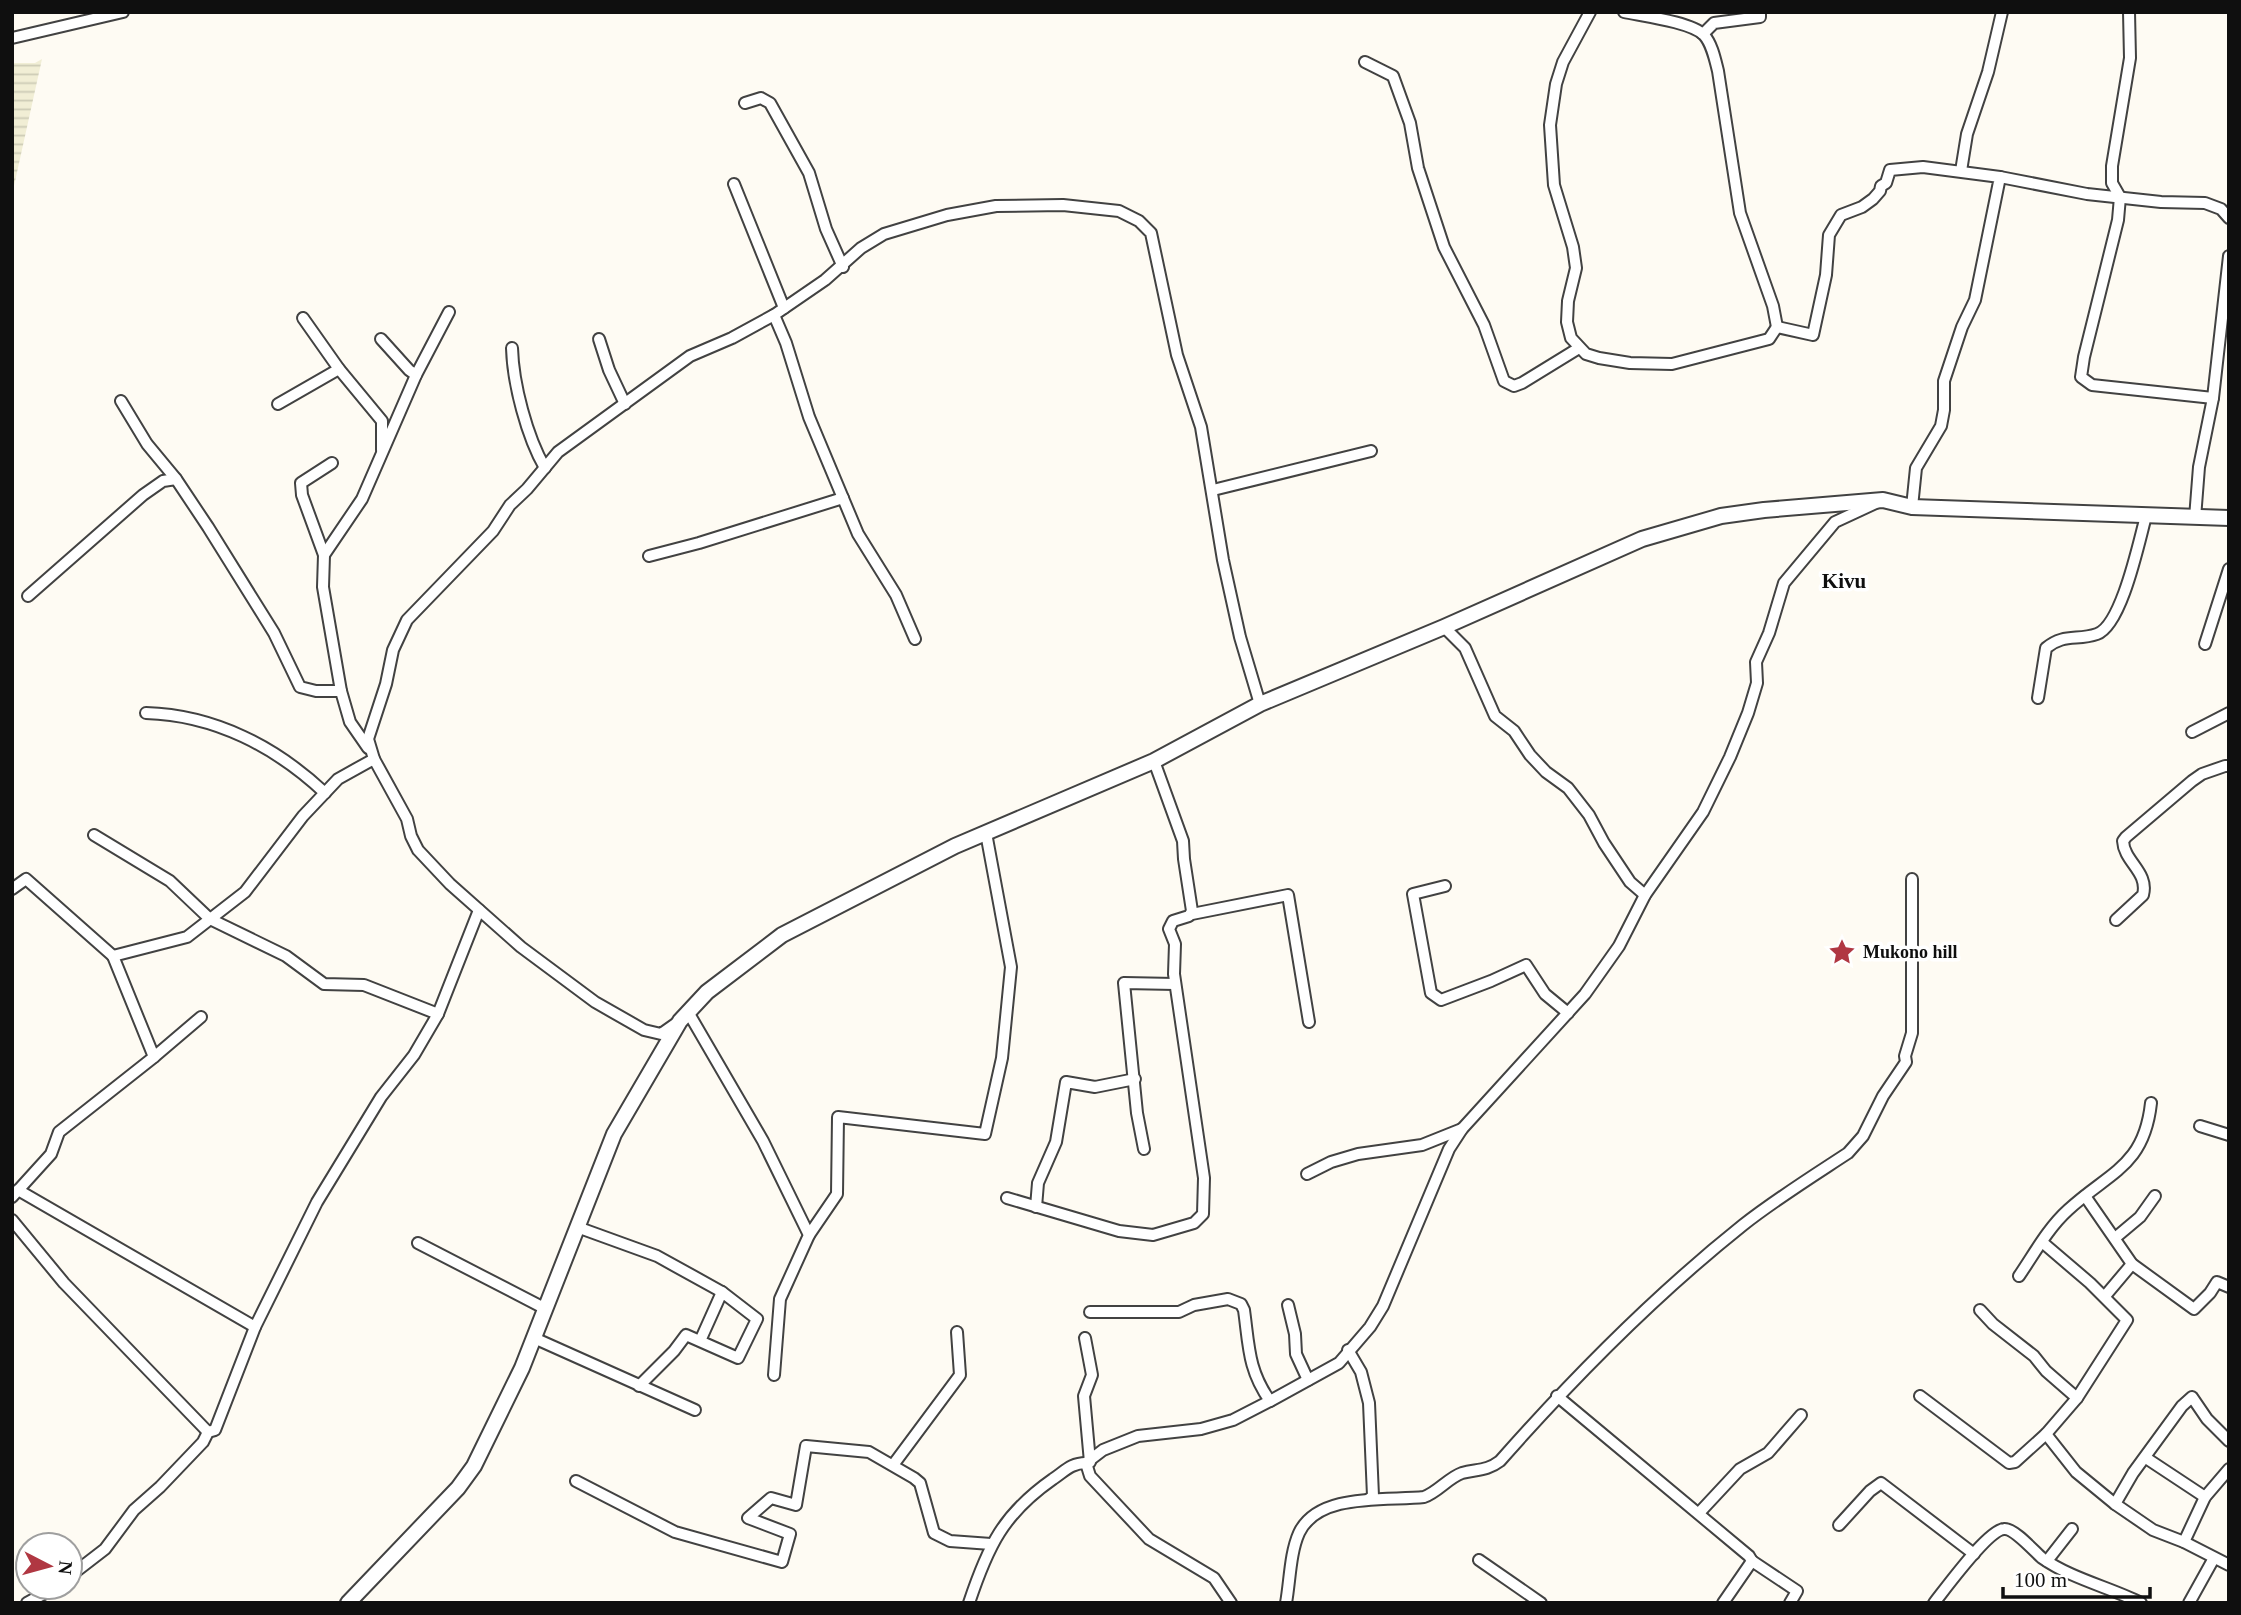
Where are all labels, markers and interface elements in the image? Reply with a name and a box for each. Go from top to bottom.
district label: Kivu [1822,569,1866,593]
place icon: Mukono hill [1827,937,1857,967]
place label: Mukono hill [1863,942,1958,962]
north arrow [14,1531,84,1601]
scale bar [2003,1556,2150,1600]
text: N [54,1560,77,1576]
text: 100 m [2014,1568,2067,1592]

